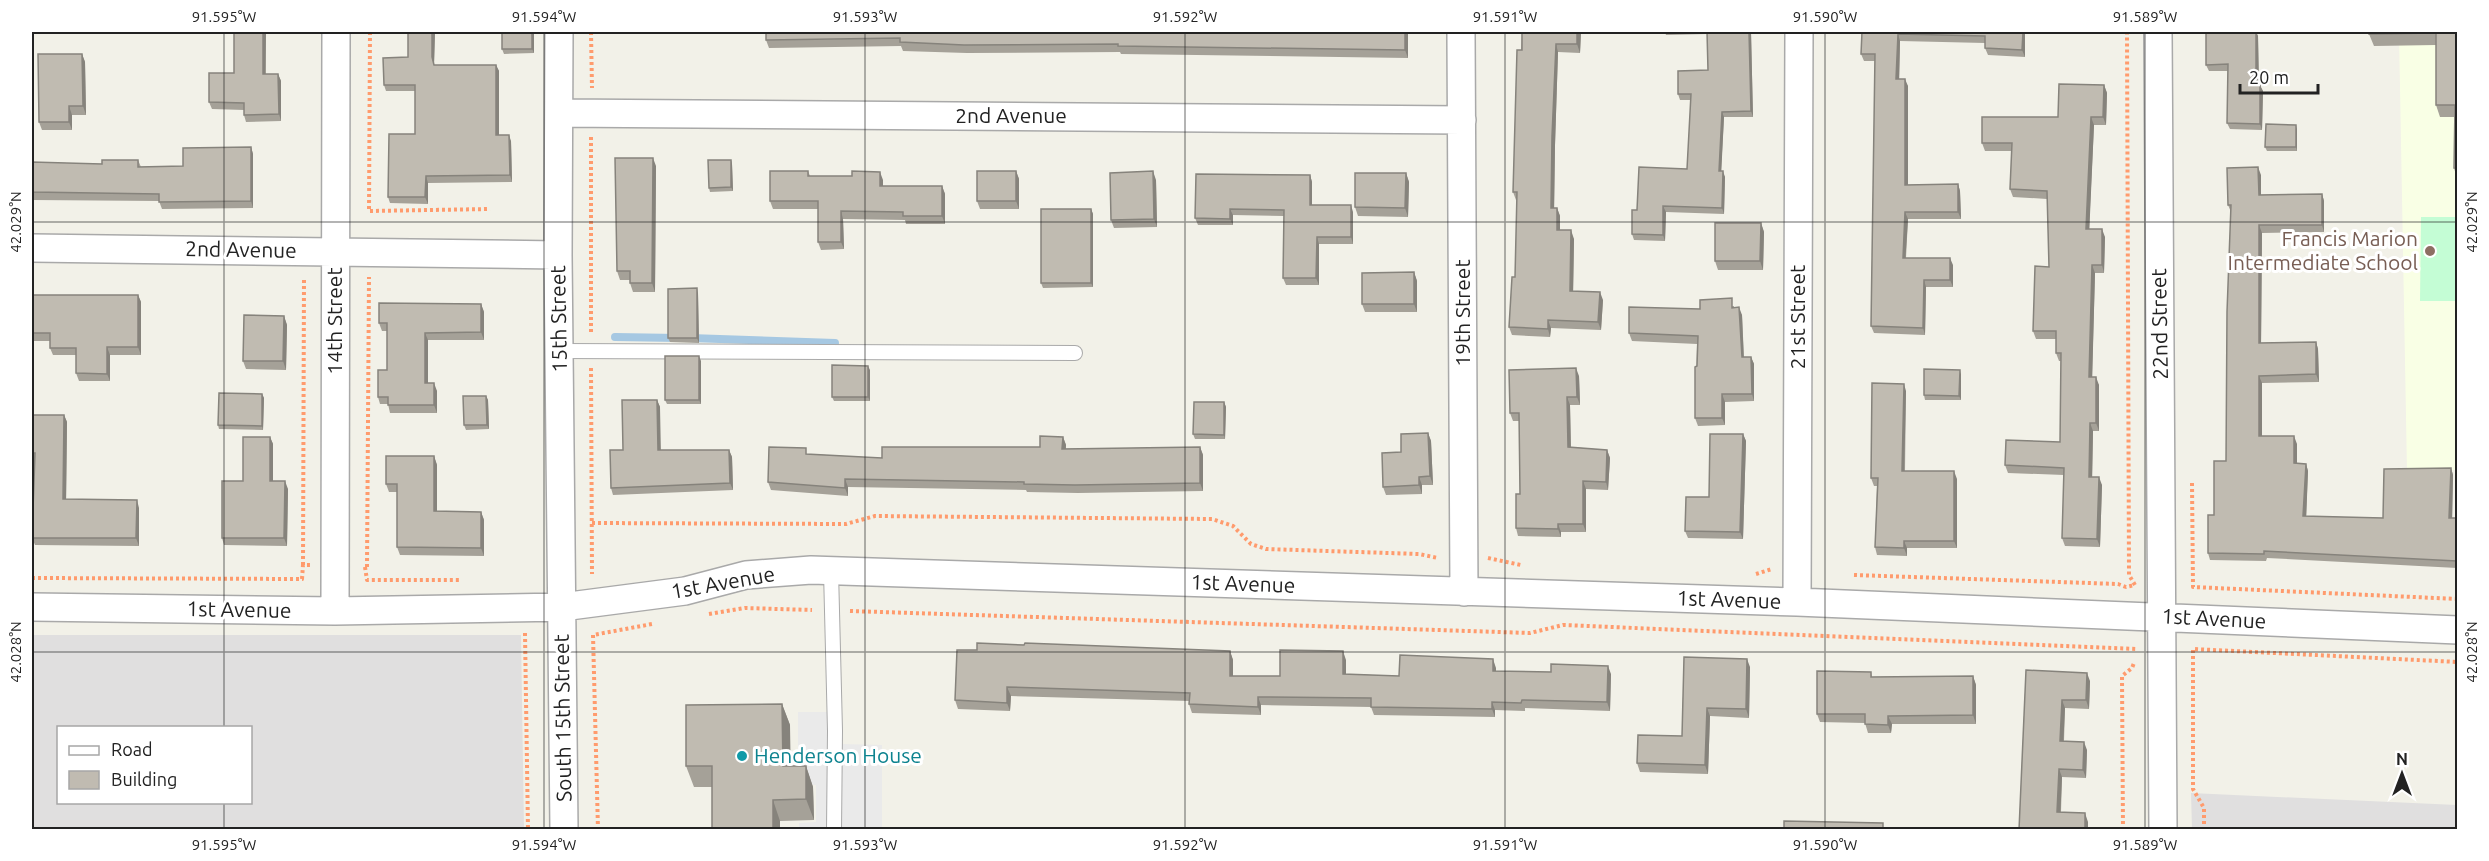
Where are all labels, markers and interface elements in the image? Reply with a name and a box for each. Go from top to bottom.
text: 91.595°W [192,8,256,25]
text: 91.594°W [512,8,576,25]
text: 91.593°W [833,8,897,25]
text: 91.592°W [1153,8,1217,25]
text: 91.591°W [1473,8,1537,25]
text: 91.590°W [1793,8,1857,25]
text: 91.589°W [2113,8,2177,25]
scale bar [2240,57,2318,95]
text: 20 m [2249,67,2289,87]
street label: 2nd Avenue [955,103,1067,127]
text: 42.029°N [7,191,24,253]
text: 42.029°N [2463,191,2480,253]
place label: Francis Marion Intermediate School [2228,226,2418,274]
street label: 2nd Avenue [185,236,297,262]
marker: Francis Marion Intermediate School [2423,244,2437,258]
street label: 19th Street [1450,259,1474,367]
street label: 15th Street [545,265,571,373]
street label: 21st Street [1785,265,1809,369]
street label: 14th Street [322,267,346,375]
street label: 22nd Street [2146,268,2172,380]
street label: 1st Avenue [669,561,777,603]
street label: 1st Avenue [1190,569,1296,597]
street label: 1st Avenue [1676,585,1782,613]
street label: 1st Avenue [186,596,292,622]
street label: 1st Avenue [2161,603,2267,633]
text: 42.028°N [7,621,24,683]
text: 42.028°N [2463,621,2480,683]
street label: South 15th Street [549,634,575,802]
legend [57,726,252,804]
text: Road [111,739,153,759]
place label: Henderson House [754,743,922,767]
north arrow [2372,744,2432,804]
marker: Henderson House [735,749,749,763]
text: N [2396,750,2408,768]
text: Building [111,769,177,789]
text: 91.595°W [192,836,256,853]
text: 91.594°W [512,836,576,853]
text: 91.593°W [833,836,897,853]
text: 91.592°W [1153,836,1217,853]
text: 91.591°W [1473,836,1537,853]
text: 91.590°W [1793,836,1857,853]
text: 91.589°W [2113,836,2177,853]

